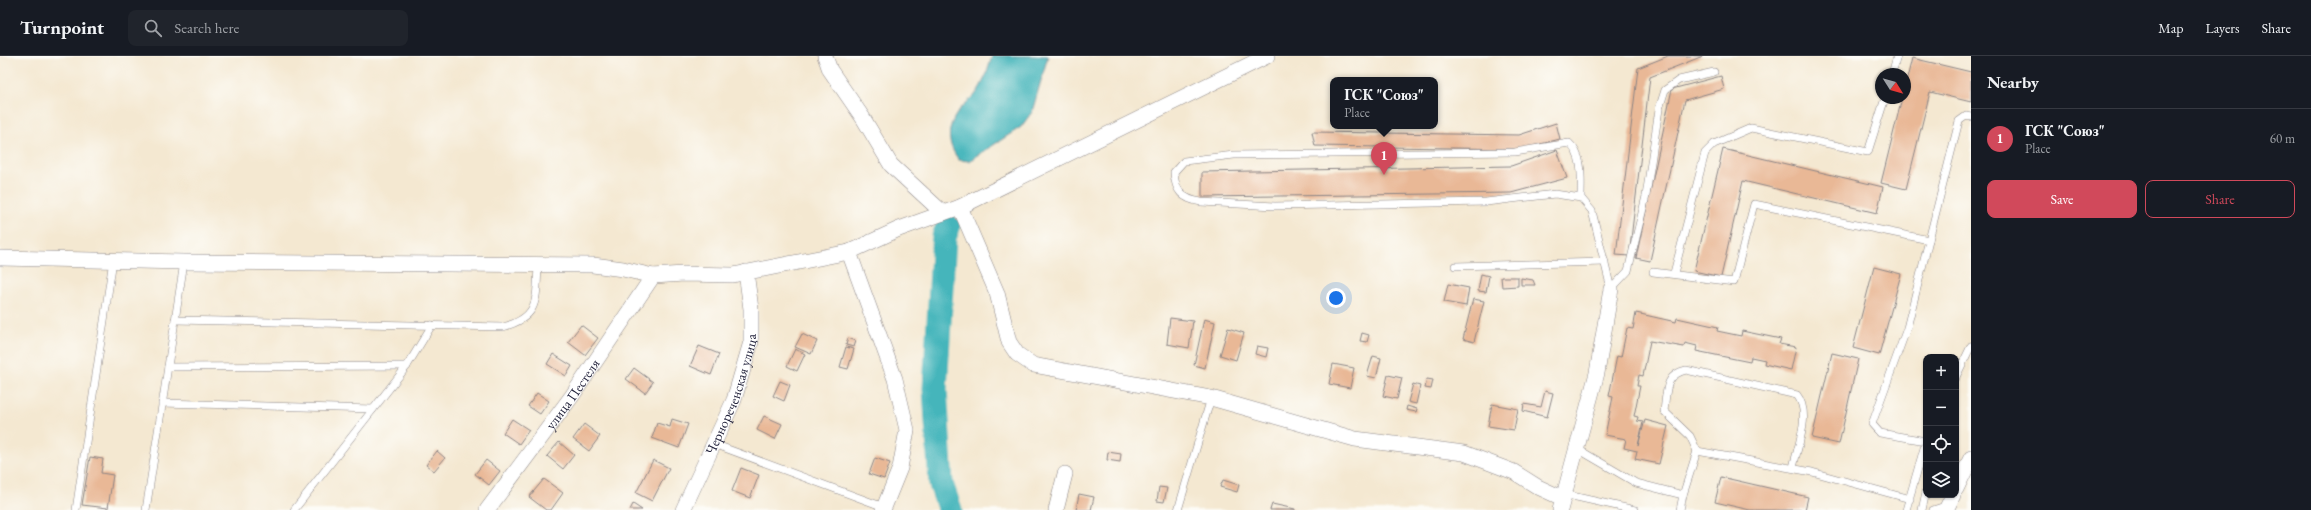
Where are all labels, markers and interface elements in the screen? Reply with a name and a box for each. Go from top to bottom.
search box [128,10,408,46]
text: Turnpoint [20,15,104,40]
icon: search [142,17,164,39]
text: Search here [174,18,239,37]
text: Map [2158,19,2183,37]
text: Layers [2205,19,2240,37]
text: Share [2262,19,2291,37]
north arrow [1875,68,1911,104]
text: Nearby [1987,71,2039,93]
popup [1330,77,1438,129]
text: ГСК "Союз" [1344,85,1424,104]
text: Place [1344,104,1370,121]
text: ГСК "Союз" [2025,121,2105,140]
text: 1 [1997,130,2003,147]
text: 60 m [2270,130,2295,147]
text: Place [2025,140,2051,157]
pin: 1 [1371,142,1397,175]
button: Save [1987,180,2137,218]
button: Share [2145,180,2295,218]
your location [1326,288,1346,308]
street label: Чернореченская улица [701,333,761,457]
map controls [1923,354,1959,498]
button: + [1923,354,1959,390]
street label: улица Пестеля [541,355,604,433]
button: − [1923,390,1959,426]
button: locate [1923,426,1959,462]
button: layers [1923,462,1959,498]

